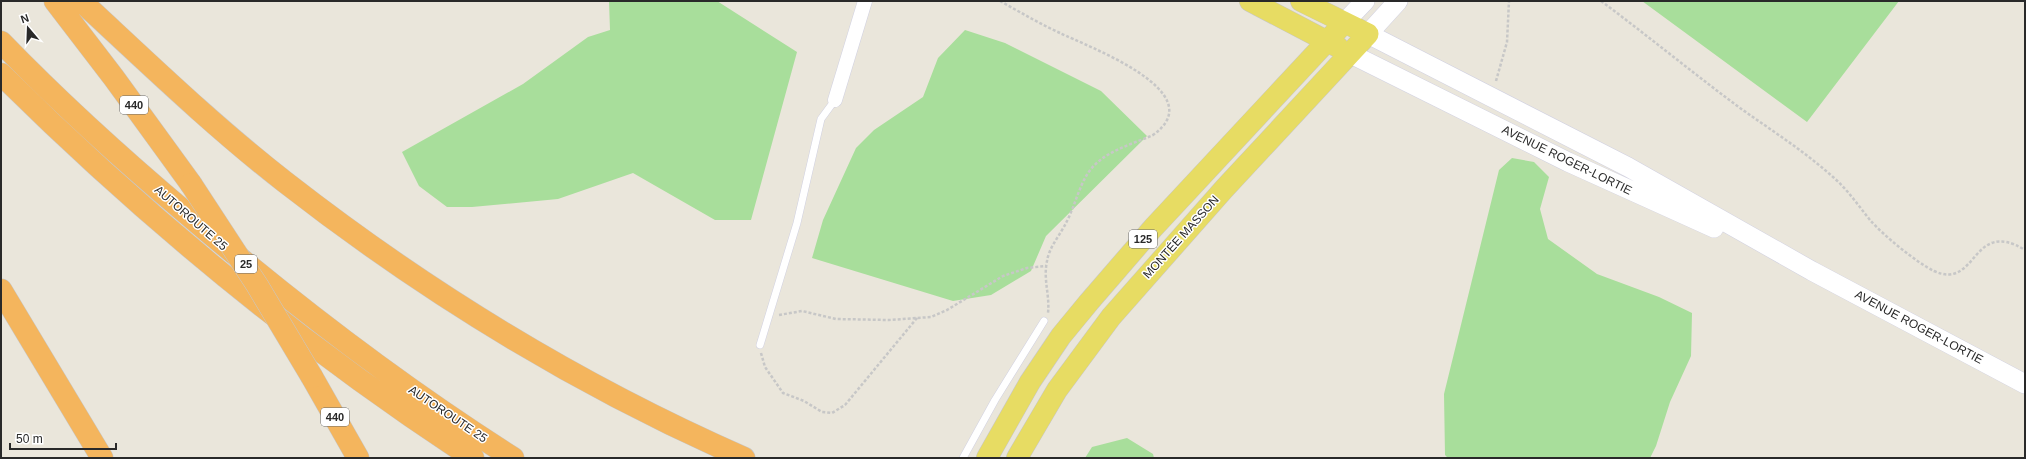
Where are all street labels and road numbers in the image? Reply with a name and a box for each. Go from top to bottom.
road number: 440 [120,96,148,114]
street label: AVENUE ROGER-LORTIE [1500,122,1634,198]
street label: AUTOROUTE 25 [152,183,230,254]
street label: MONTÉE MASSON [1139,192,1222,281]
road number: 125 [1129,230,1157,248]
road number: 25 [235,255,257,273]
street label: AVENUE ROGER-LORTIE [1853,287,1985,367]
street label: AUTOROUTE 25 [406,383,490,446]
road number: 440 [321,408,349,426]

